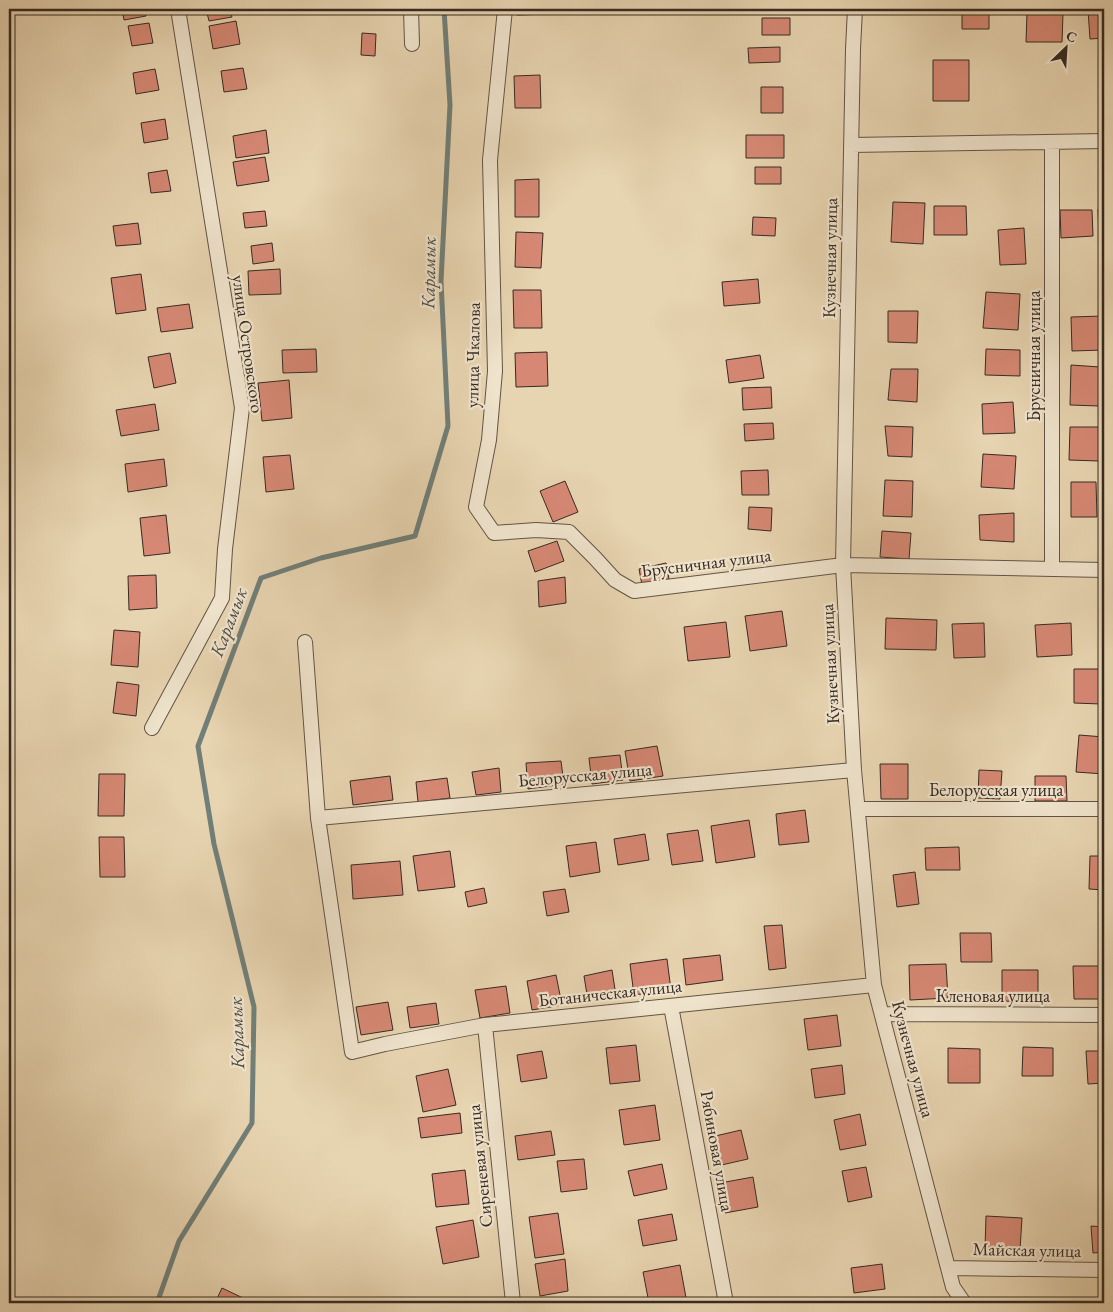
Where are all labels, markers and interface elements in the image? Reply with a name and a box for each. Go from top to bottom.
north arrow [1040,22,1090,72]
text: С [1063,26,1080,47]
street label: Кузнечная улица [817,197,842,318]
water label: Карамык [415,236,442,310]
street label: улица Островского [227,273,270,415]
street label: Брусничная улица [1022,290,1045,422]
street label: улица Чкалова [460,301,485,408]
street label: Брусничная улица [639,543,773,582]
water label: Карамык [204,583,253,661]
street label: Кузнечная улица [815,603,844,725]
street label: Белорусская улица [517,757,654,792]
street label: Белорусская улица [929,778,1064,801]
street label: Ботаническая улица [537,973,684,1011]
street label: Кленовая улица [936,984,1051,1007]
water label: Карамык [223,996,250,1070]
street label: Кузнечная улица [887,998,940,1121]
street label: Рябиновая улица [696,1089,740,1214]
street label: Сиреневая улица [462,1103,497,1229]
street label: Майская улица [972,1237,1082,1262]

